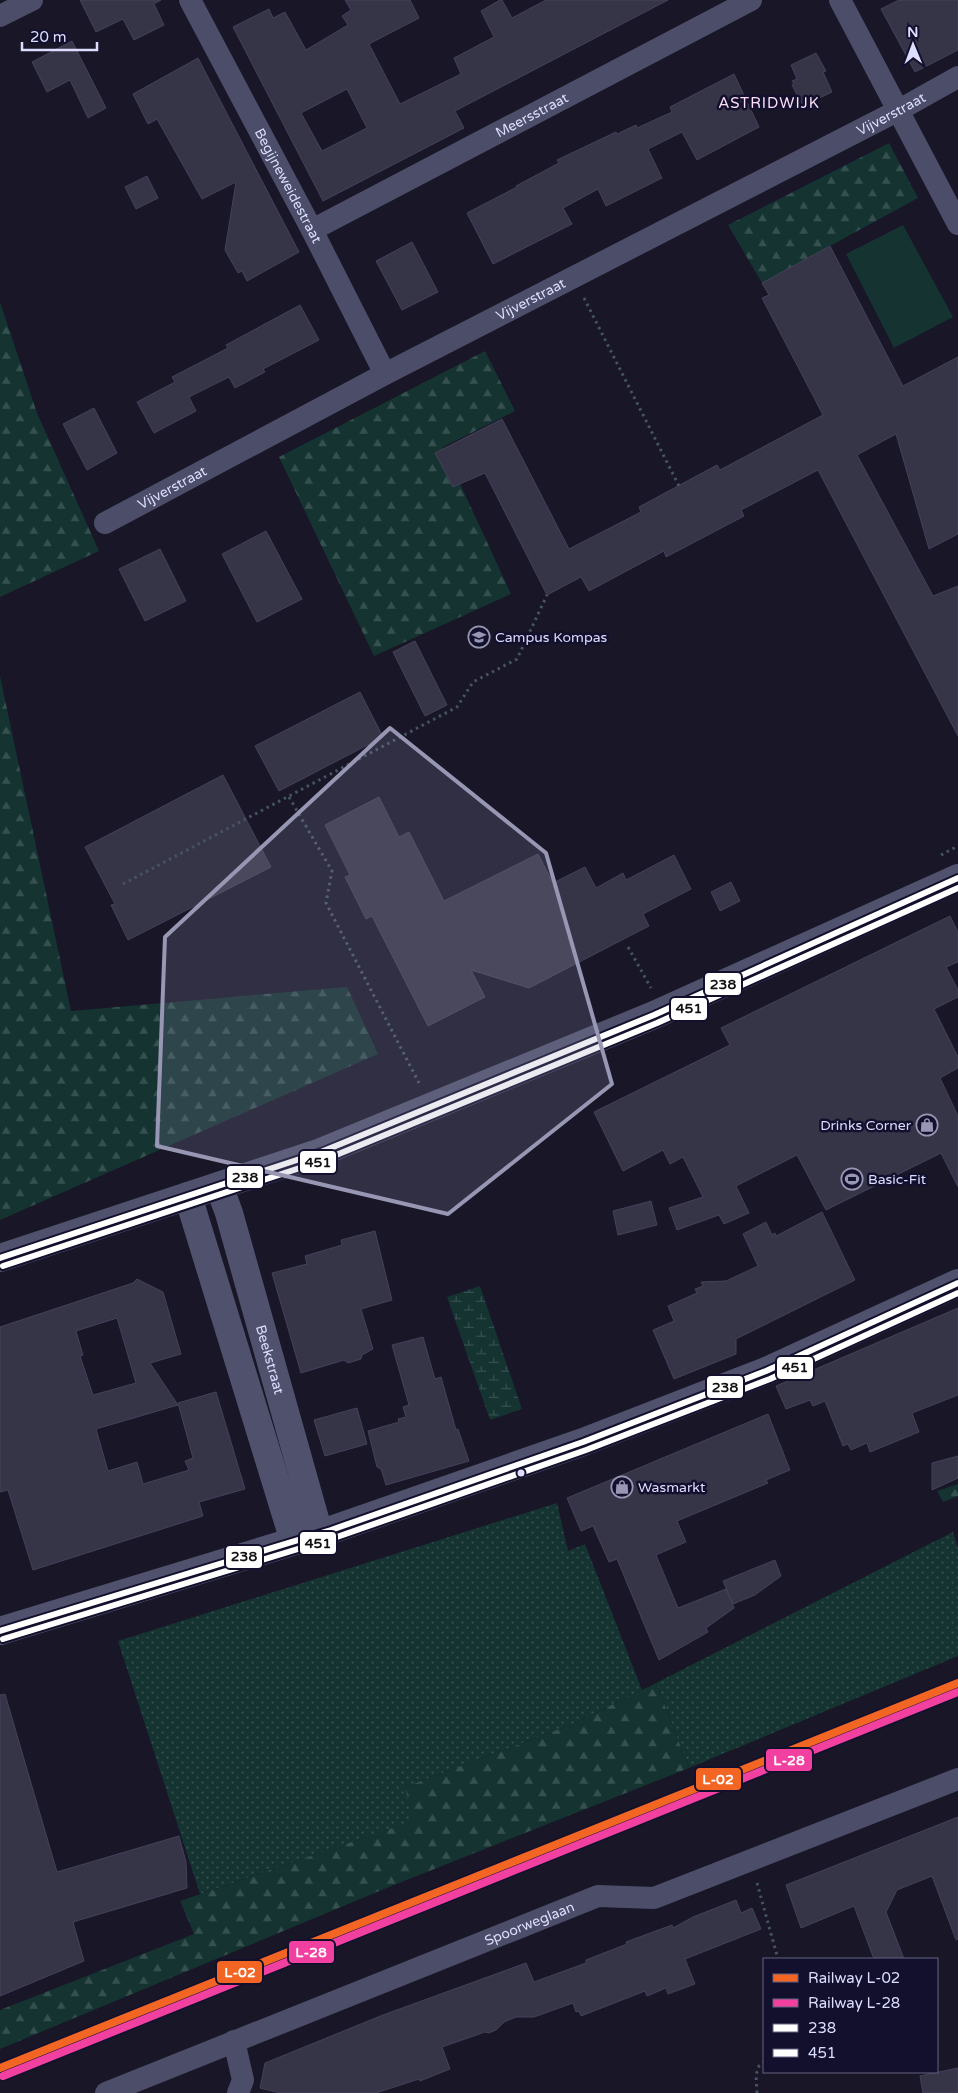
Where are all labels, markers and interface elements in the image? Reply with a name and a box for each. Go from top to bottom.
scale bar [22,20,98,52]
north arrow [888,20,938,70]
text: N [907,24,919,41]
text: 20 m [30,28,67,46]
street label: Meersstraat [493,89,572,141]
street label: Vijverstraat [854,89,929,139]
district label: ASTRIDWIJK [718,94,820,112]
street label: Begijneweidestraat [251,125,325,247]
street label: Vijverstraat [493,274,569,324]
street label: Vijverstraat [135,462,210,513]
school or university icon: Campus Kompas [467,625,491,649]
place label: Campus Kompas [495,629,608,646]
line badge: 238 [704,972,742,996]
text: 238 [710,976,736,993]
line badge: 451 [670,997,708,1021]
text: 451 [676,1000,702,1017]
shop icon: Drinks Corner [915,1113,939,1137]
place label: Drinks Corner [820,1117,912,1134]
line badge: 451 [299,1150,337,1174]
text: 451 [305,1154,331,1171]
line badge: 238 [226,1165,264,1189]
sports icon: Basic-Fit [840,1167,864,1191]
text: 238 [232,1169,258,1186]
place label: Basic-Fit [868,1171,927,1188]
street label: Beekstraat [252,1323,288,1397]
line badge: 451 [776,1356,814,1380]
text: 451 [782,1359,808,1376]
line badge: 238 [706,1375,744,1399]
text: 238 [712,1379,738,1396]
unlabelled marker [516,1468,526,1478]
shop icon: Wasmarkt [610,1475,634,1499]
place label: Wasmarkt [638,1479,706,1496]
line badge: 451 [299,1531,337,1555]
text: 451 [305,1535,331,1552]
line badge: 238 [225,1545,263,1569]
text: 238 [231,1548,257,1565]
line badge: L-28 [765,1748,813,1772]
text: L-28 [773,1752,805,1769]
line badge: L-02 [695,1767,742,1791]
text: L-02 [702,1771,734,1788]
street label: Spoorweglaan [482,1898,577,1950]
line badge: L-28 [288,1940,335,1964]
text: L-28 [295,1944,327,1961]
legend [763,1958,938,2073]
line badge: L-02 [216,1960,263,1984]
text: L-02 [224,1964,256,1981]
text: Railway L-02 [808,1969,900,1987]
text: Railway L-28 [808,1994,900,2012]
text: 238 [808,2019,836,2037]
text: 451 [808,2044,836,2062]

